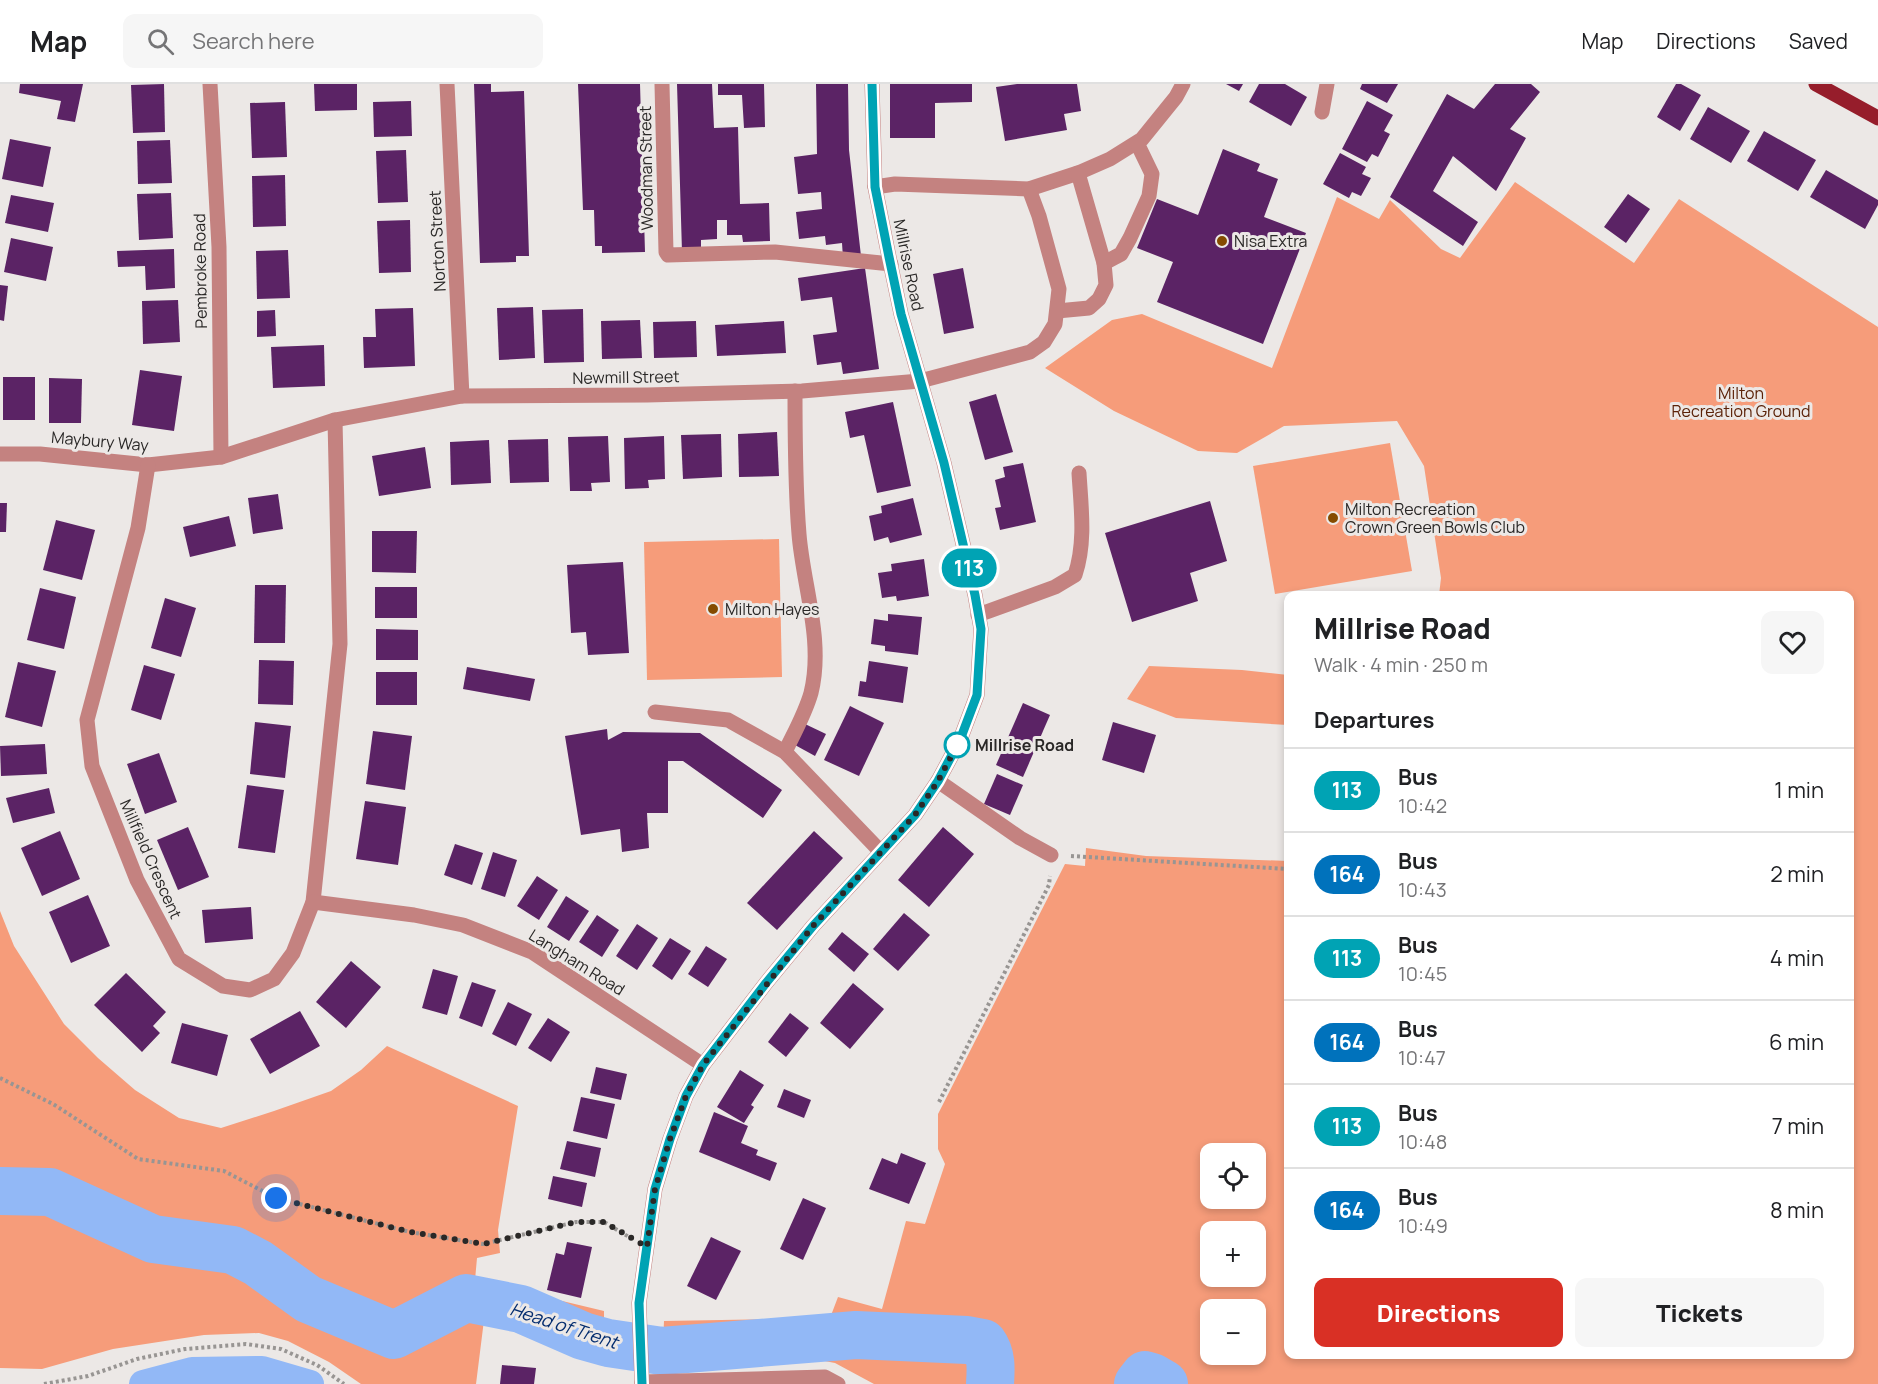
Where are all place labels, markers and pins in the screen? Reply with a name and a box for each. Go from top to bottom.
place label: Nisa Extra [1234,230,1307,252]
marker: Nisa Extra [1215,234,1229,248]
place label: Milton Recreation Crown Green Bowls Club [1345,498,1525,538]
marker: Milton Recreation Crown Green Bowls Club [1326,511,1340,525]
place label: Milton Hayes [725,598,819,620]
marker: Milton Hayes [706,602,720,616]
marker: Millrise Road [944,732,970,758]
place label: Millrise Road [975,734,1074,756]

